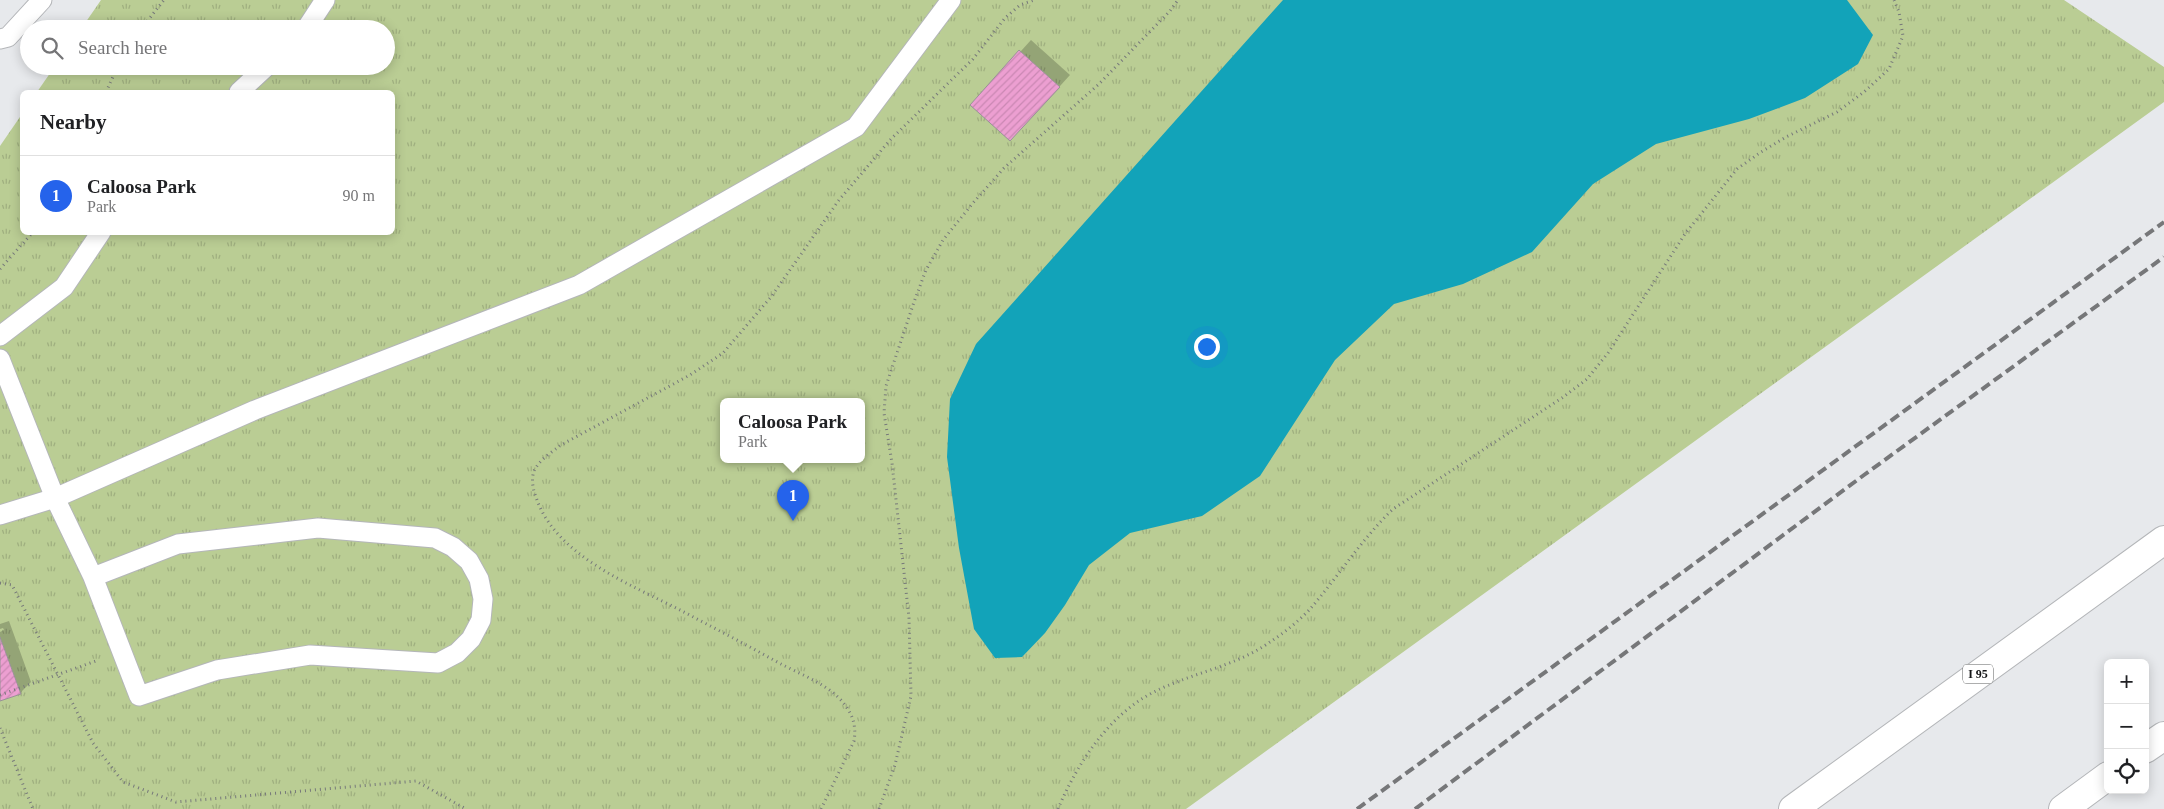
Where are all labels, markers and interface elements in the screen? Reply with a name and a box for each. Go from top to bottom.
search box [20,20,395,75]
icon: search [38,34,66,62]
text: Search here [78,37,167,58]
text: Nearby [40,110,107,134]
text: Caloosa Park [87,176,196,197]
text: 1 [52,187,60,204]
text: 90 m [343,187,375,204]
text: Park [87,198,116,215]
your location [1194,334,1220,360]
popup [720,398,865,463]
text: Caloosa Park [738,411,847,432]
text: Park [738,433,767,450]
pin: 1 [777,480,809,521]
map controls [2104,659,2149,794]
button: + [2104,659,2149,704]
road number: I 95 [1963,664,1993,684]
button: − [2104,704,2149,749]
button: locate [2104,749,2149,794]

